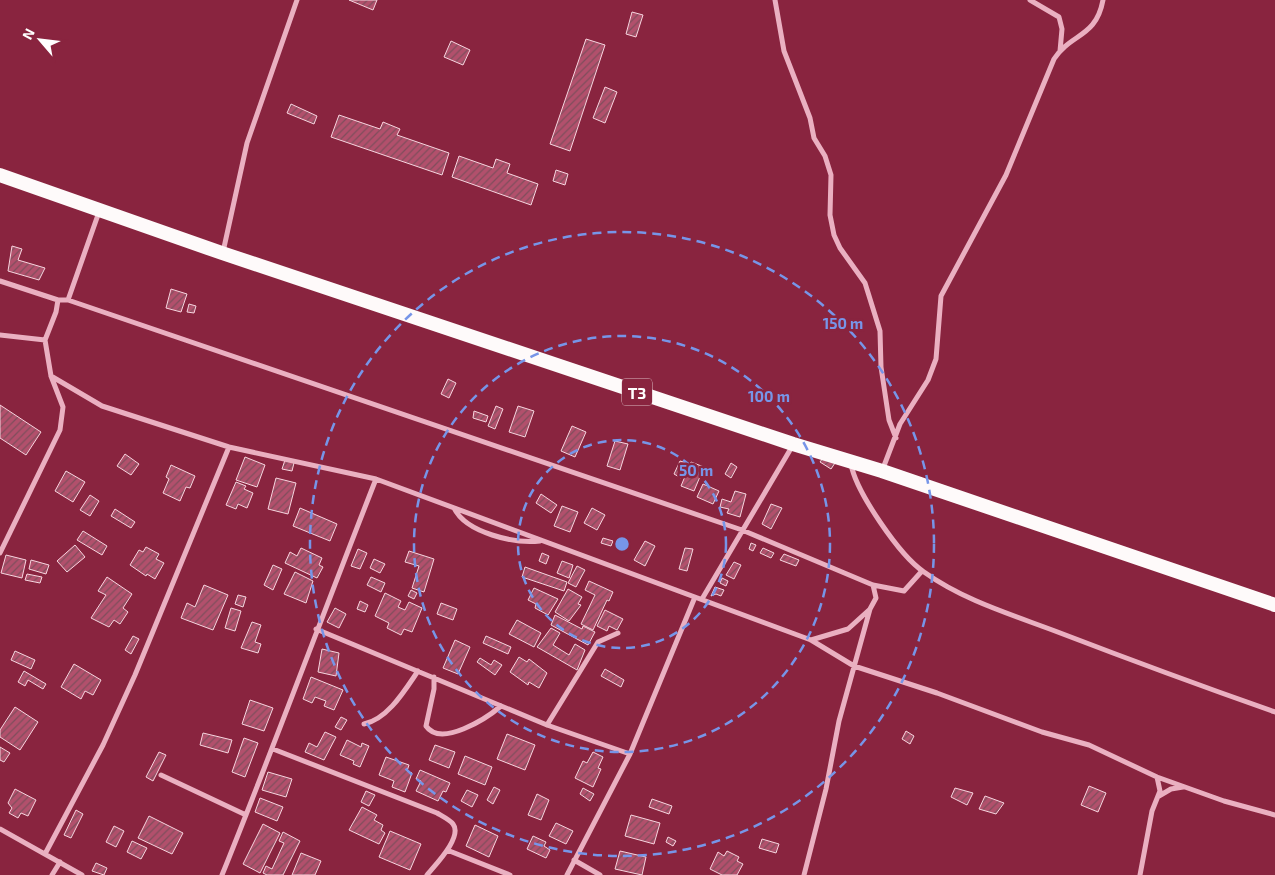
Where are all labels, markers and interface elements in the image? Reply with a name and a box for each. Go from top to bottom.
north arrow [15,15,65,65]
text: N [18,25,38,42]
text: 150 m [823,314,863,332]
road number: T3 [622,378,652,406]
text: 100 m [748,387,790,405]
text: 50 m [679,461,713,479]
centre of rings [613,535,631,553]

